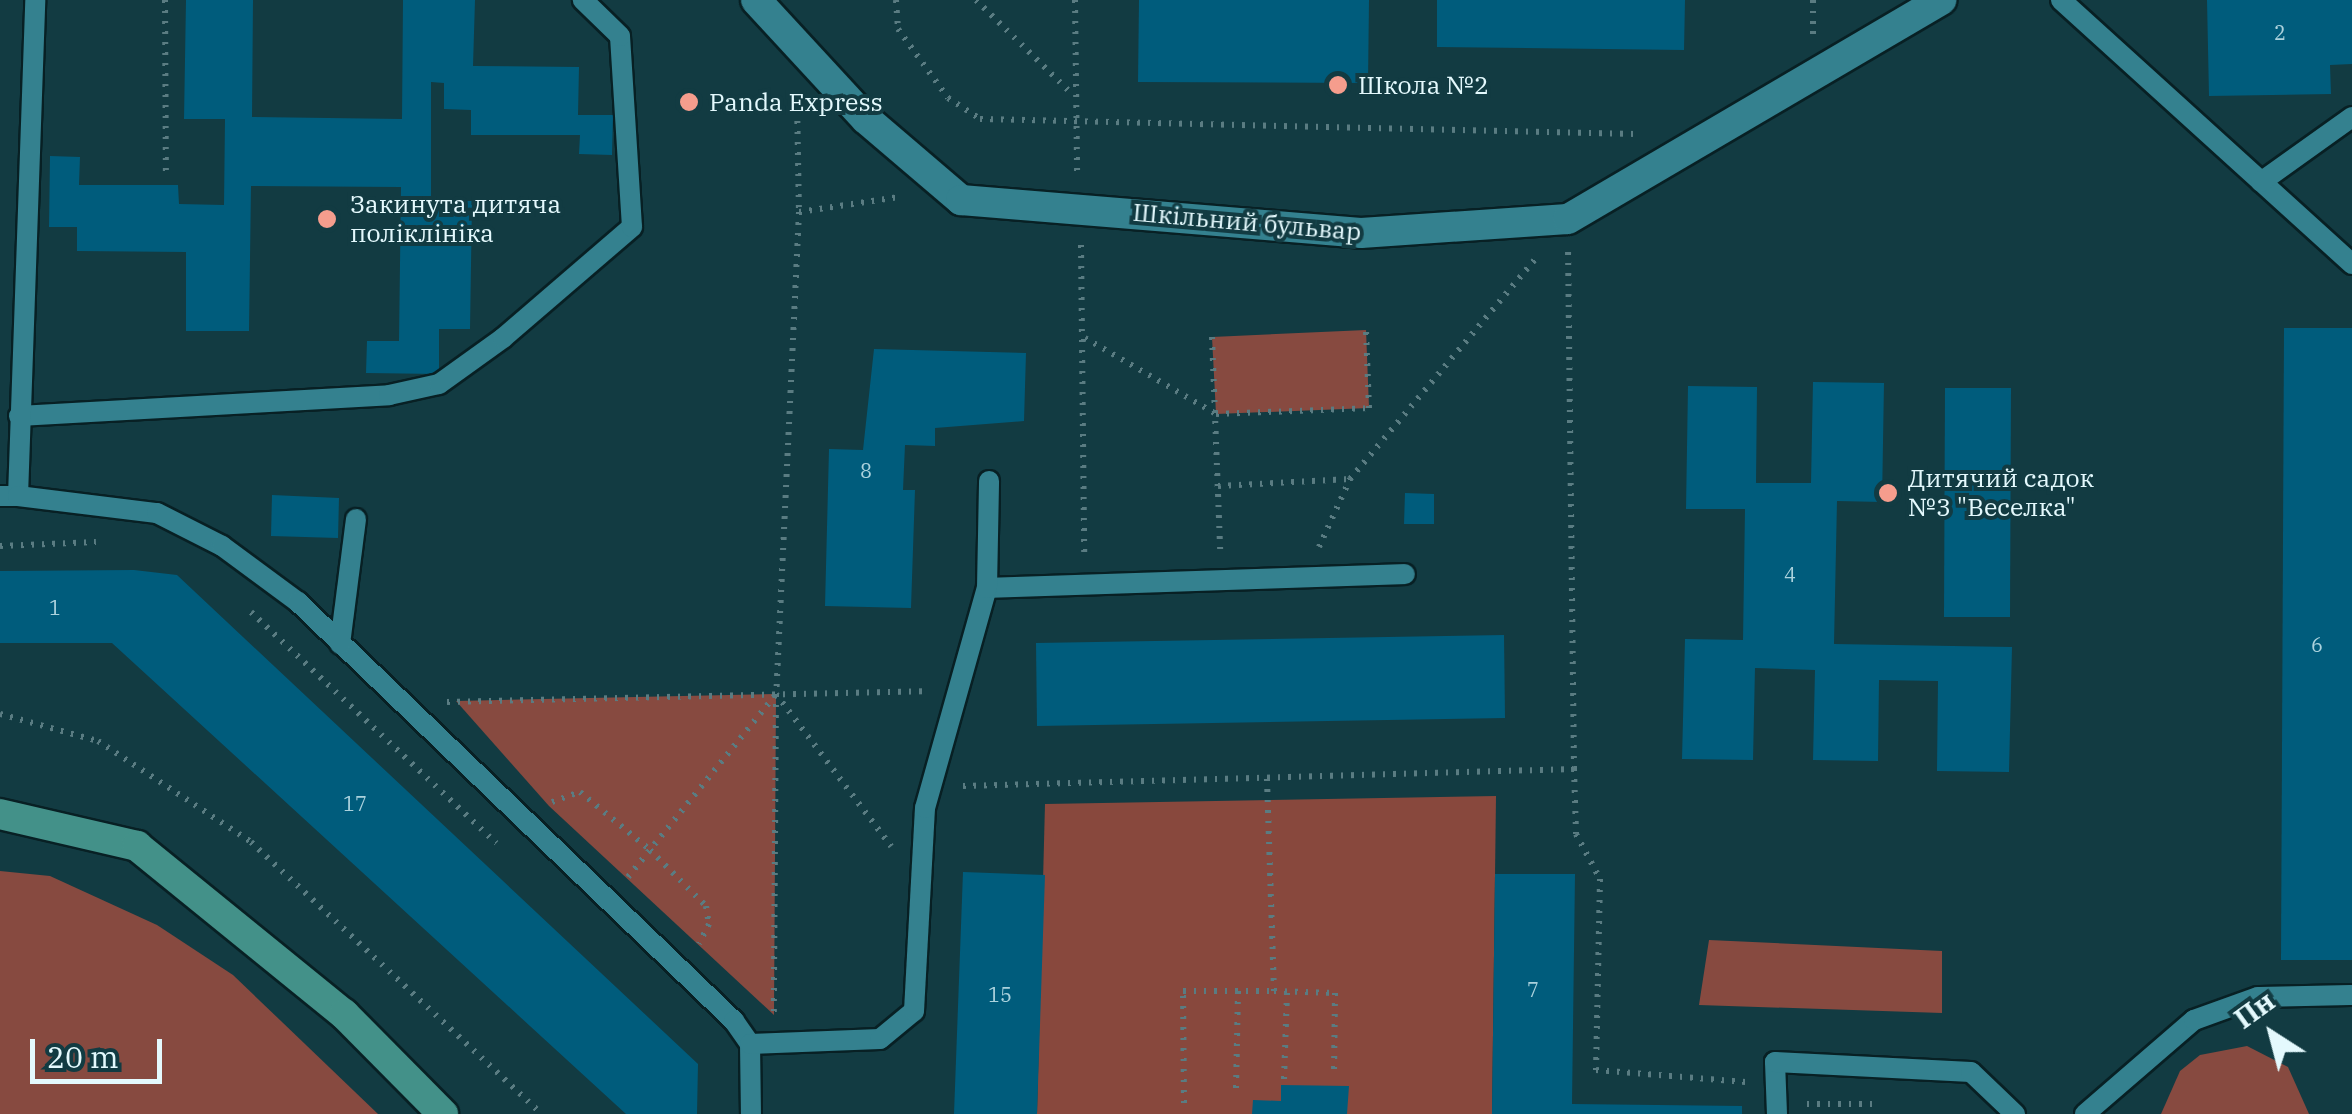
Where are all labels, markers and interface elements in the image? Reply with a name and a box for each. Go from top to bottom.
house number: 2 [2274,20,2286,44]
place label: Школа №2 [1358,70,1489,100]
marker: Школа №2 [1327,74,1349,96]
place label: Panda Express [709,87,883,117]
marker: Panda Express [678,91,700,113]
place label: Закинута дитяча поліклініка [350,190,561,249]
street label: Шкільний бульвар [1132,197,1362,247]
marker: Закинута дитяча поліклініка [314,206,340,232]
house number: 8 [860,458,872,482]
place label: Дитячий садок №3 "Веселка" [1908,464,2094,523]
marker: Дитячий садок №3 "Веселка" [1877,482,1899,504]
house number: 4 [1784,562,1796,586]
house number: 1 [49,595,61,619]
house number: 6 [2311,632,2323,656]
house number: 17 [343,791,367,815]
house number: 7 [1527,977,1539,1001]
house number: 15 [988,982,1012,1006]
text: Пн [2226,982,2282,1037]
north arrow [2222,984,2322,1084]
scale bar [35,1019,168,1081]
text: 20 m [47,1037,119,1076]

